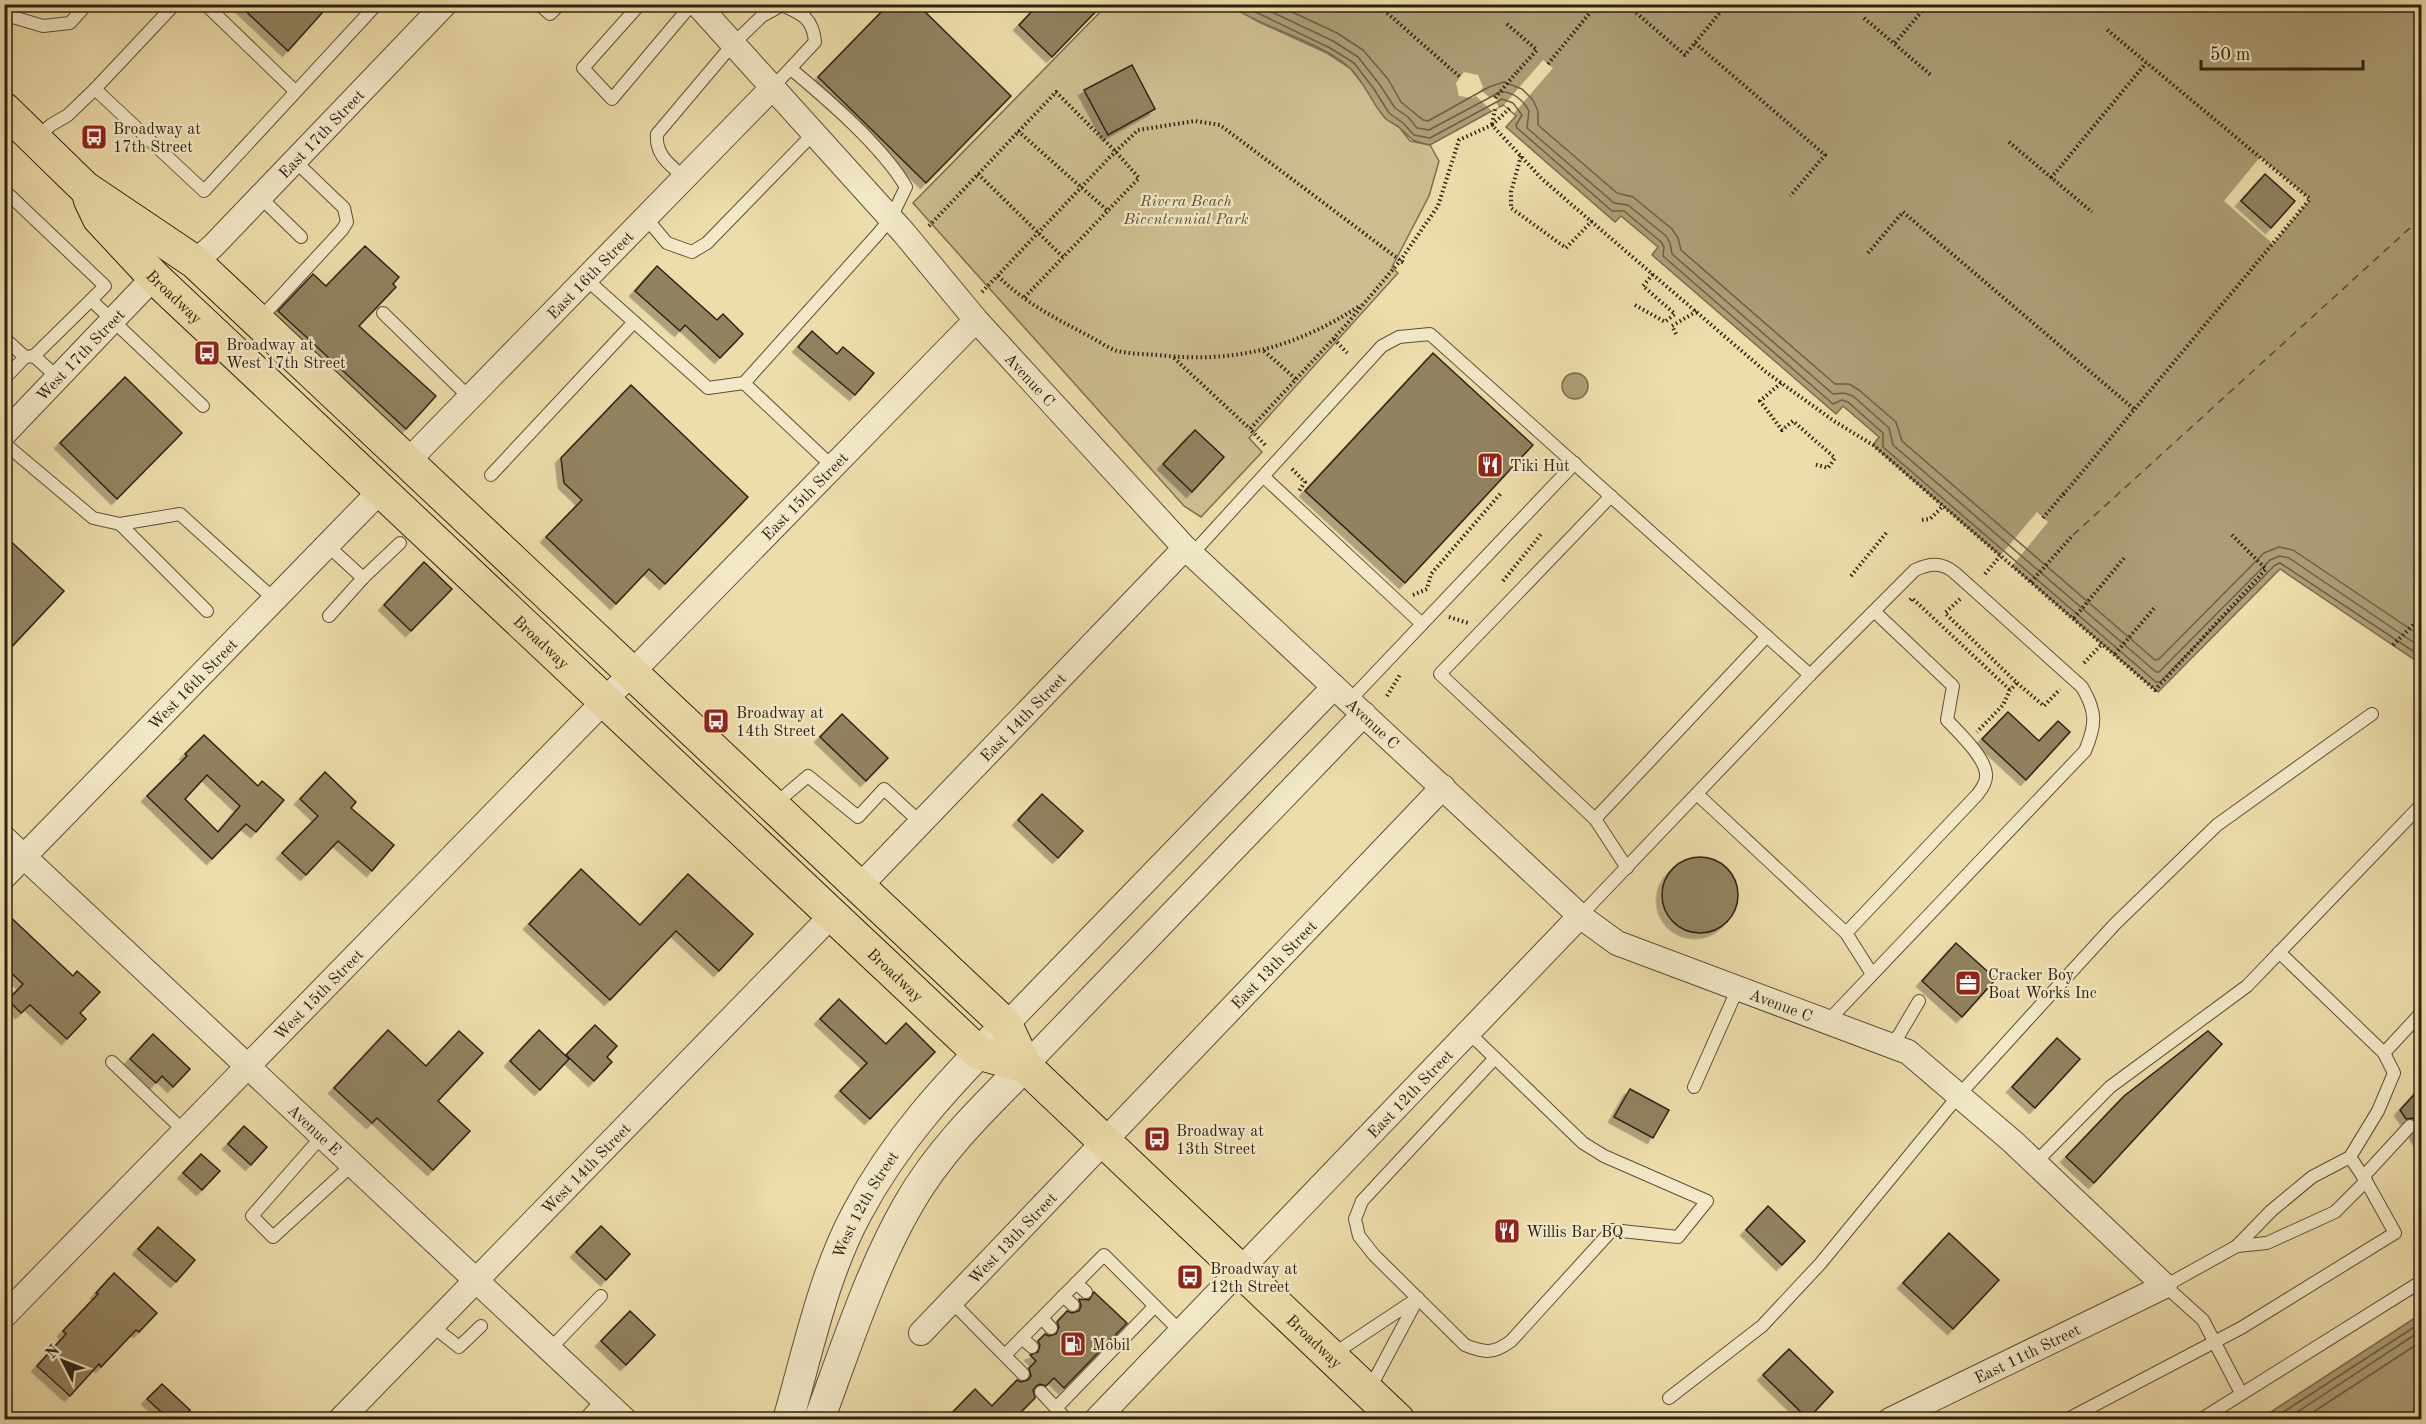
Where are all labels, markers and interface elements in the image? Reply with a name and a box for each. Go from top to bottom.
scale bar [2201,33,2363,71]
text: 50 m [2210,46,2250,64]
street label: East 17th Street [276,87,368,182]
bus stop icon: Broadway at 17th Street [79,122,109,152]
place label: Broadway at 17th Street [113,122,201,156]
park label: Rivera Beach Bicentennial Park [1123,194,1249,228]
street label: East 16th Street [545,229,638,323]
street label: Broadway [142,268,205,328]
street label: West 17th Street [34,307,129,405]
bus stop icon: Broadway at West 17th Street [192,338,222,368]
place label: Broadway at West 17th Street [226,338,346,372]
street label: Avenue C [1001,351,1057,410]
street label: East 15th Street [760,450,852,544]
restaurant icon: Tiki Hut [1475,450,1505,480]
place label: Tiki Hut [1510,459,1570,475]
street label: Broadway [509,613,572,673]
street label: West 16th Street [146,636,242,733]
street label: East 14th Street [978,671,1070,766]
street label: Avenue C [1342,696,1401,753]
bus stop icon: Broadway at 14th Street [701,706,731,736]
place label: Broadway at 14th Street [736,706,824,740]
street label: East 13th Street [1229,918,1321,1013]
street label: Broadway [863,946,926,1006]
street label: West 15th Street [272,947,368,1044]
office icon: Cracker Boy Boat Works Inc [1953,968,1983,998]
place label: Cracker Boy Boat Works Inc [1988,968,2097,1002]
street label: Avenue C [1747,987,1814,1025]
street label: East 12th Street [1365,1047,1457,1142]
street label: Avenue E [284,1102,343,1159]
street label: West 14th Street [540,1120,635,1218]
bus stop icon: Broadway at 13th Street [1142,1124,1172,1154]
place label: Broadway at 13th Street [1176,1124,1264,1158]
street label: West 12th Street [831,1149,903,1261]
street label: West 13th Street [966,1190,1061,1288]
restaurant icon: Willis Bar BQ [1492,1216,1522,1246]
place label: Willis Bar BQ [1526,1225,1623,1241]
bus stop icon: Broadway at 12th Street [1175,1262,1205,1292]
place label: Broadway at 12th Street [1210,1262,1298,1296]
street label: Broadway [1283,1313,1345,1373]
street label: East 11th Street [1972,1322,2084,1387]
fuel station icon: Mobil [1058,1329,1088,1359]
north arrow [33,1331,93,1391]
place label: Mobil [1092,1338,1130,1354]
text: N [43,1342,64,1362]

